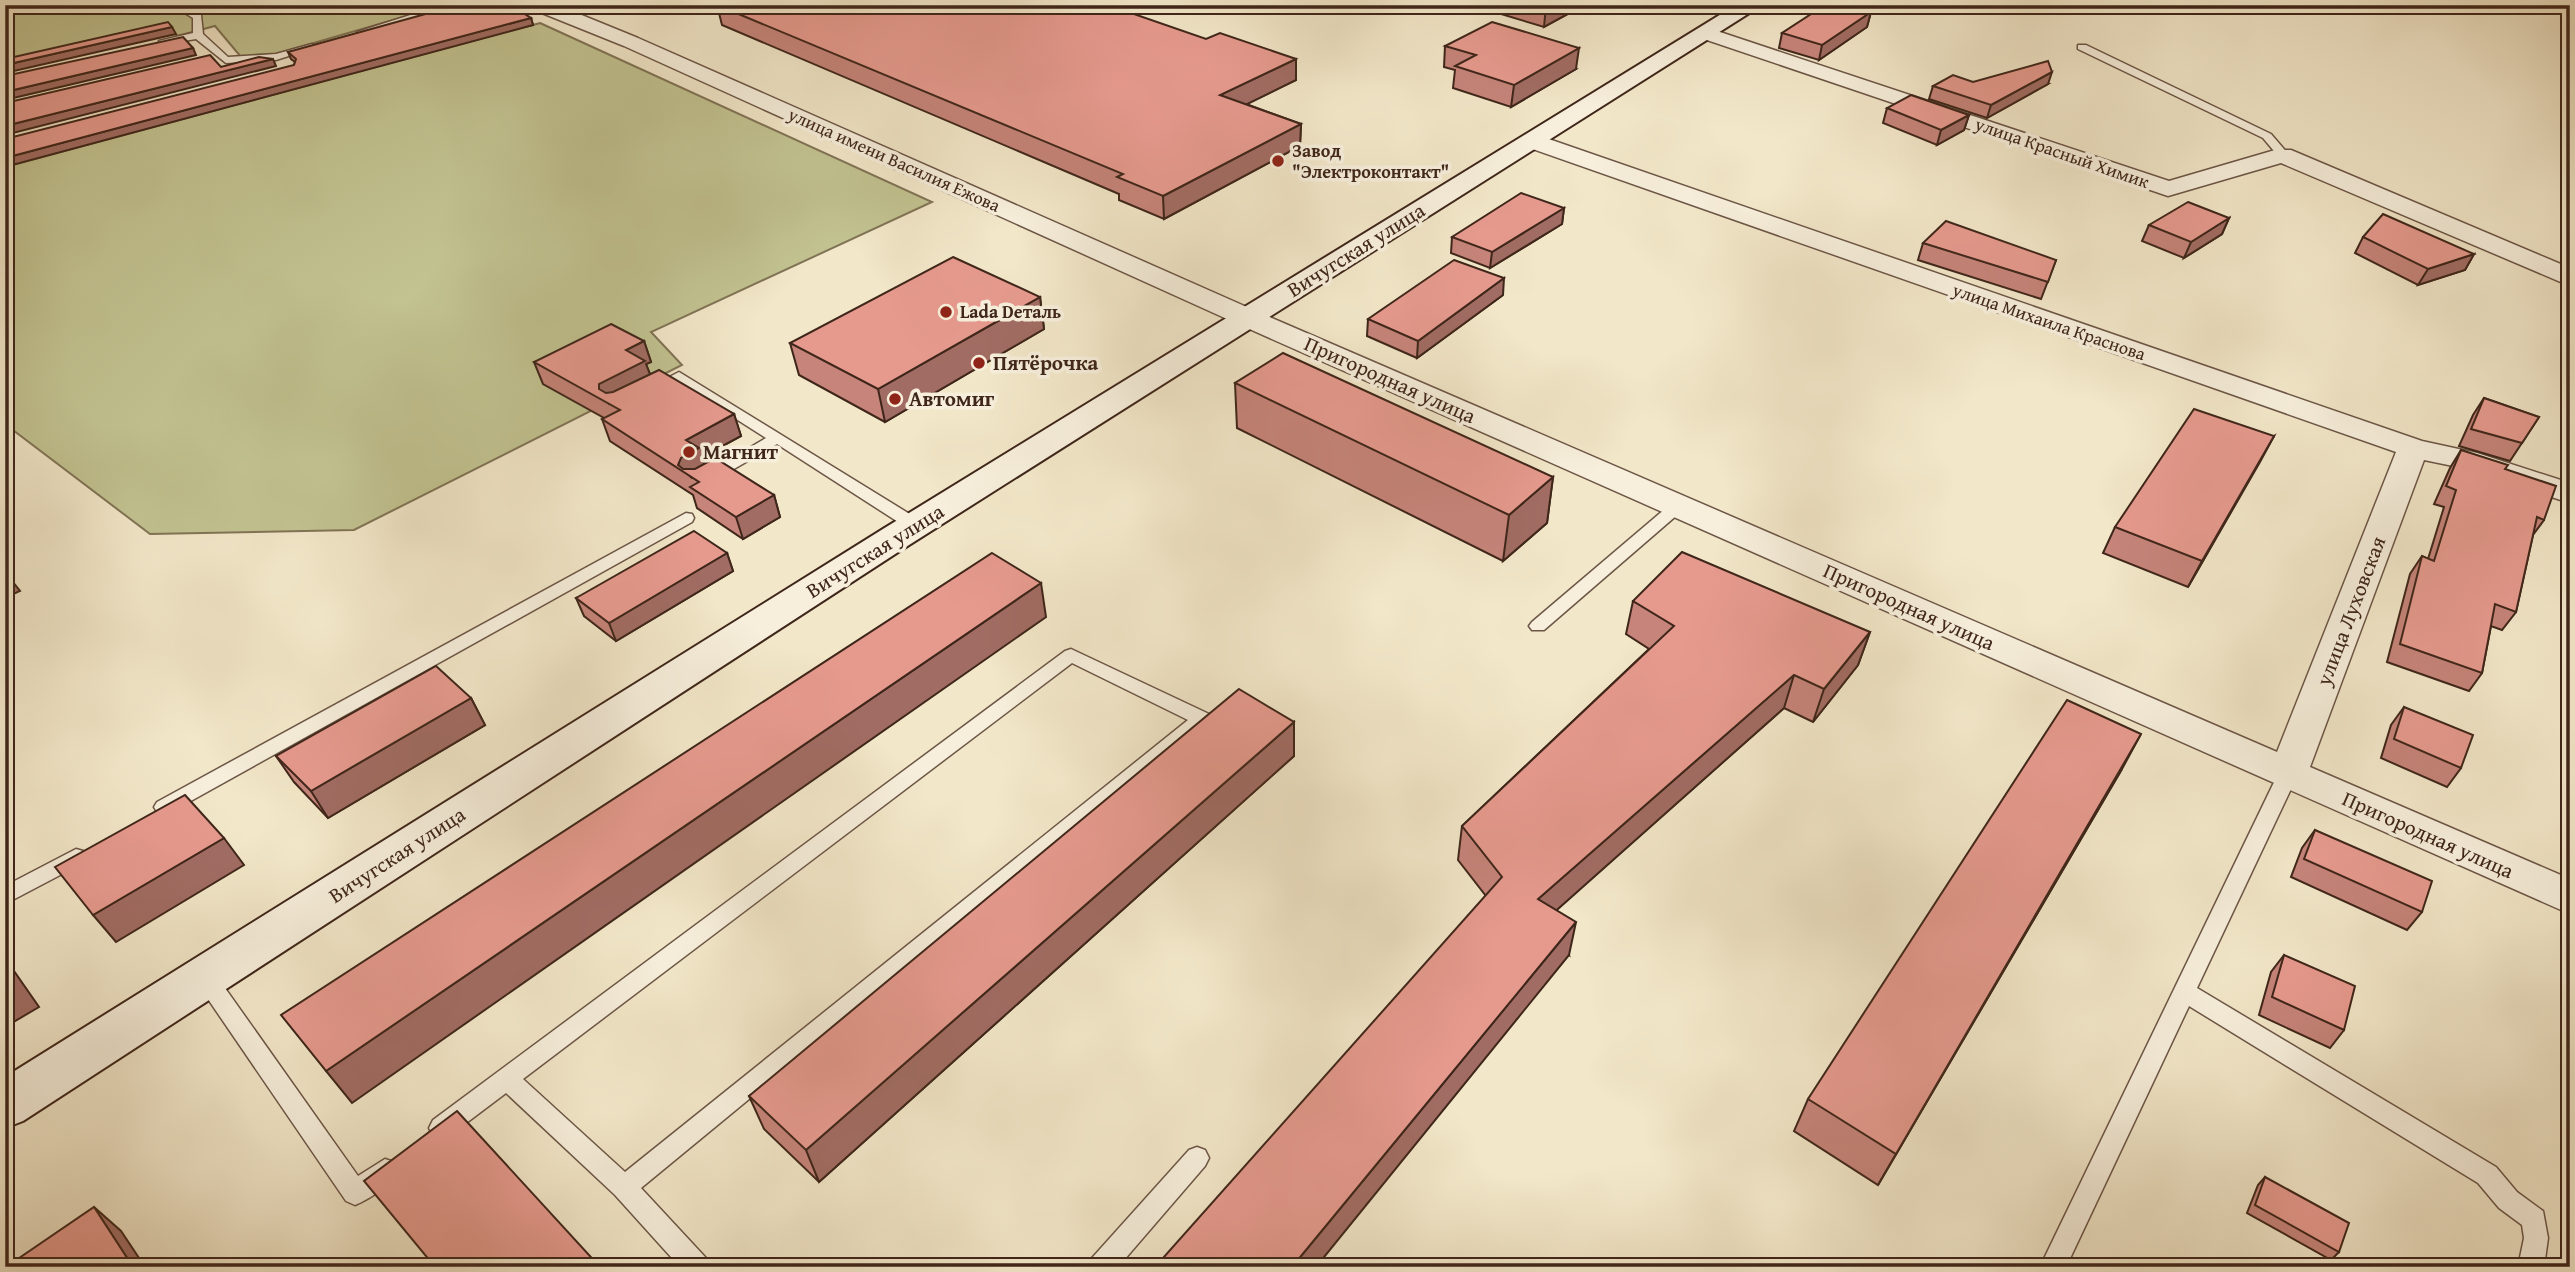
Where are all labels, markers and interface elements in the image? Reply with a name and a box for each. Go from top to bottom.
street label: улица имени Василия Ежова [783,100,1005,219]
street label: улица Красный Химик [1971,110,2153,195]
place label: Завод "Электроконтакт" [1292,137,1449,185]
marker: Завод "Электроконтакт" [1270,153,1286,169]
street label: Вичугская улица [1281,195,1431,304]
street label: улица Михаила Краснова [1948,275,2150,367]
place label: Lada Dеталь [960,298,1061,325]
marker: Lada Dеталь [938,304,954,320]
street label: Пригородная улица [1300,328,1481,431]
place label: Пятёрочка [993,347,1099,378]
marker: Пятёрочка [971,355,987,371]
place label: Автомиг [909,383,995,414]
marker: Автомиг [887,391,903,407]
place label: Магнит [703,436,779,467]
marker: Магнит [681,444,697,460]
street label: Вичугская улица [800,496,950,605]
street label: улица Луховская [2307,531,2393,691]
street label: Пригородная улица [1819,555,2000,658]
street label: Пригородная улица [2338,783,2519,886]
street label: Вичугская улица [322,799,471,910]

